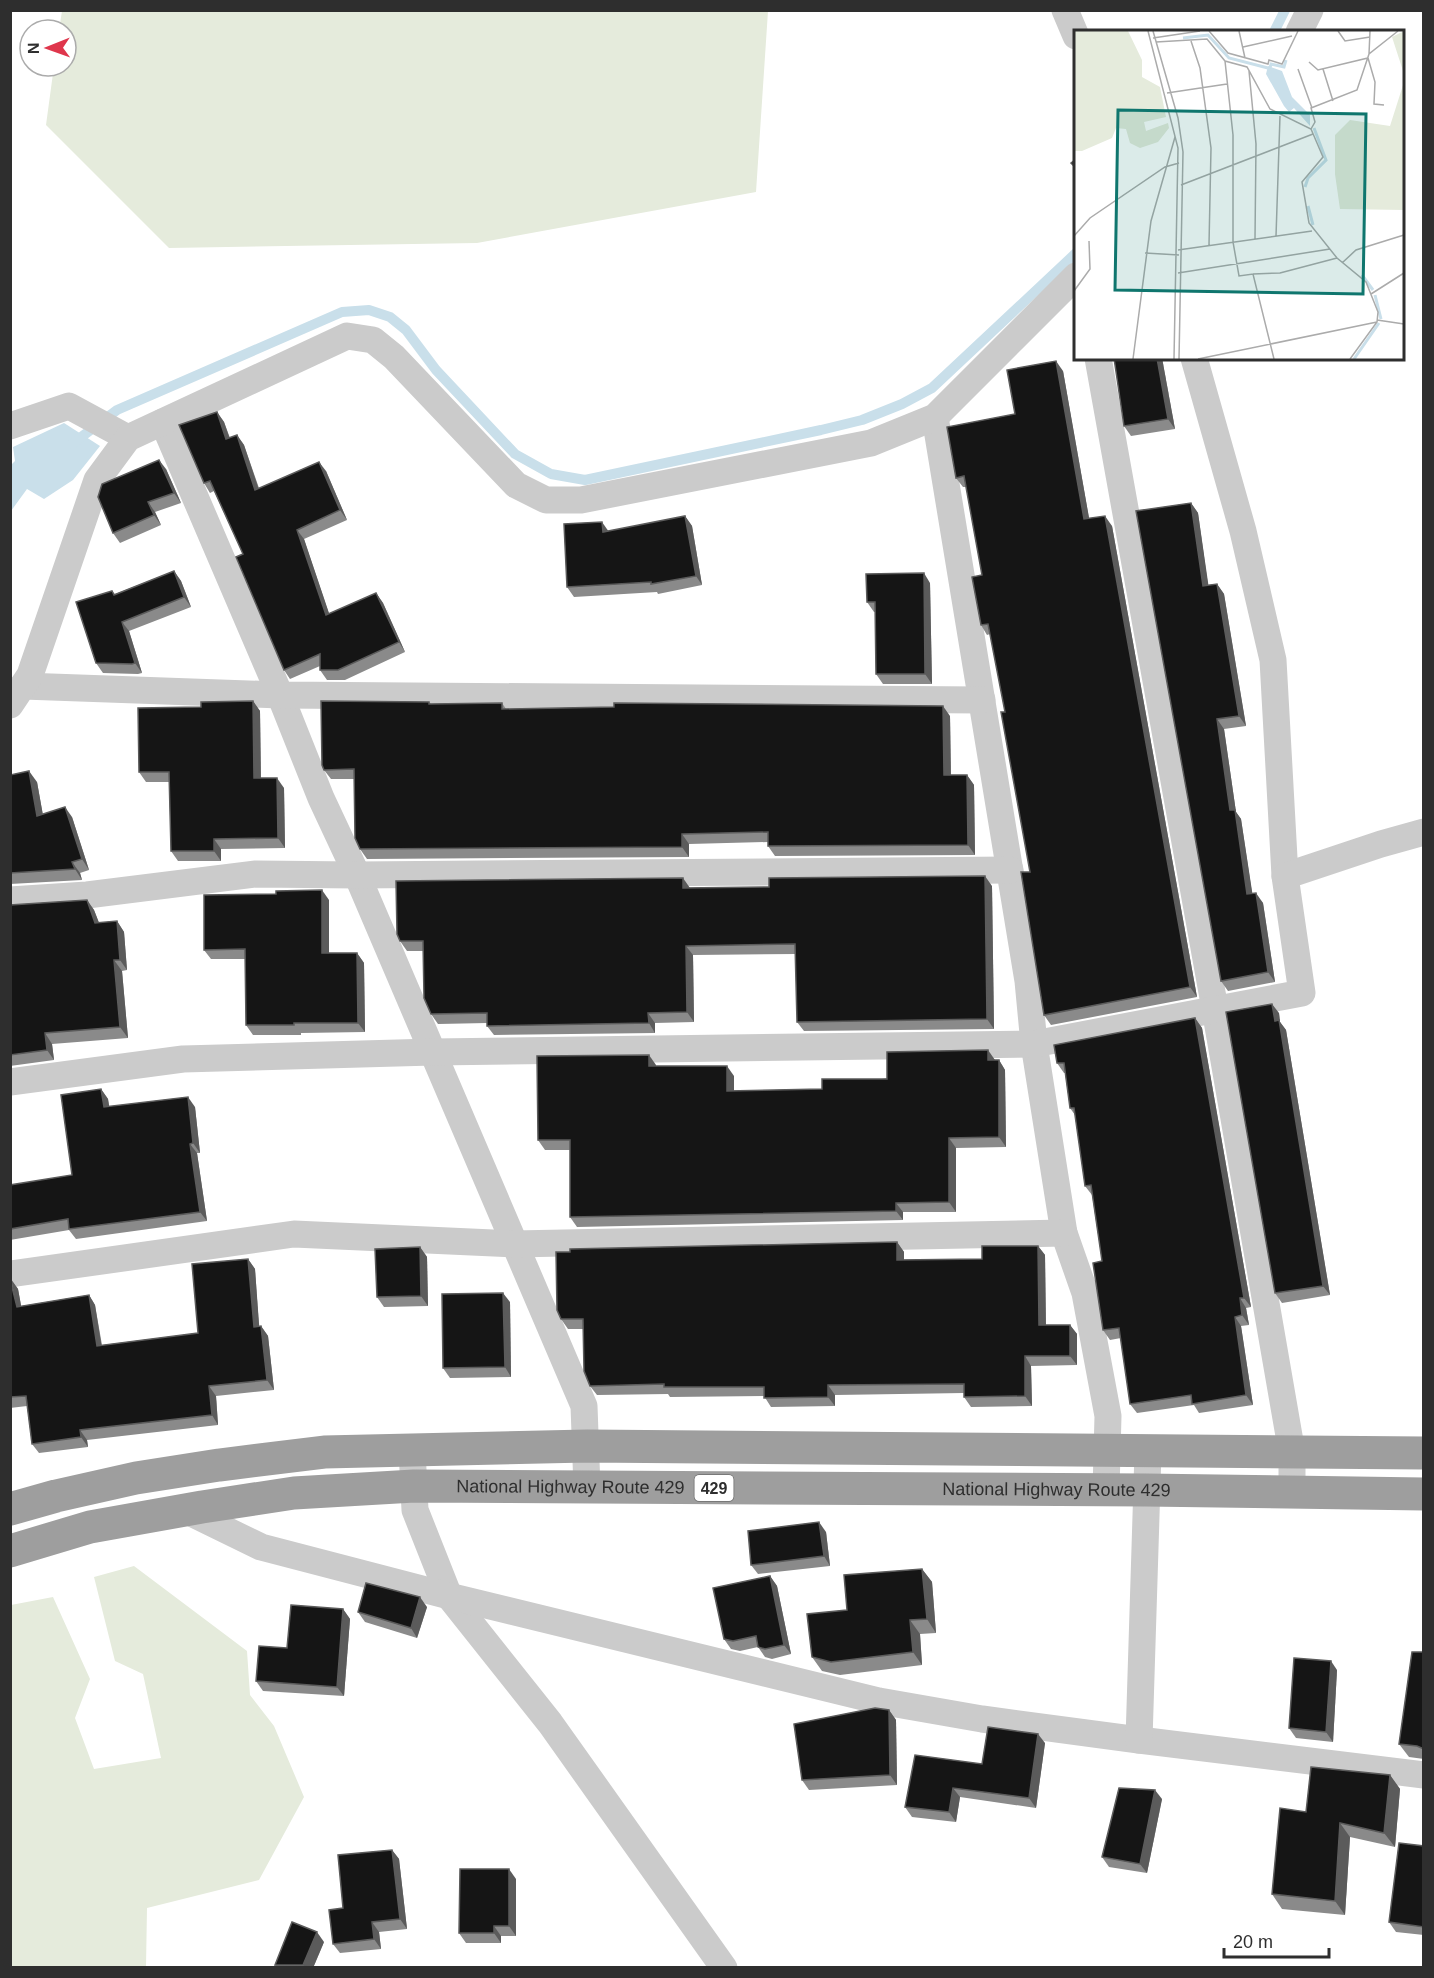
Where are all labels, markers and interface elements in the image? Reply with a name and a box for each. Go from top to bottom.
north arrow [18,18,78,78]
inset map [1074,30,1404,360]
text: N [25,42,42,54]
road number: 429 [694,1475,734,1501]
street label: National Highway Route 429 [456,1476,685,1497]
street label: National Highway Route 429 [942,1479,1171,1500]
scale bar [1224,1921,1329,1959]
text: 20 m [1233,1932,1273,1952]

